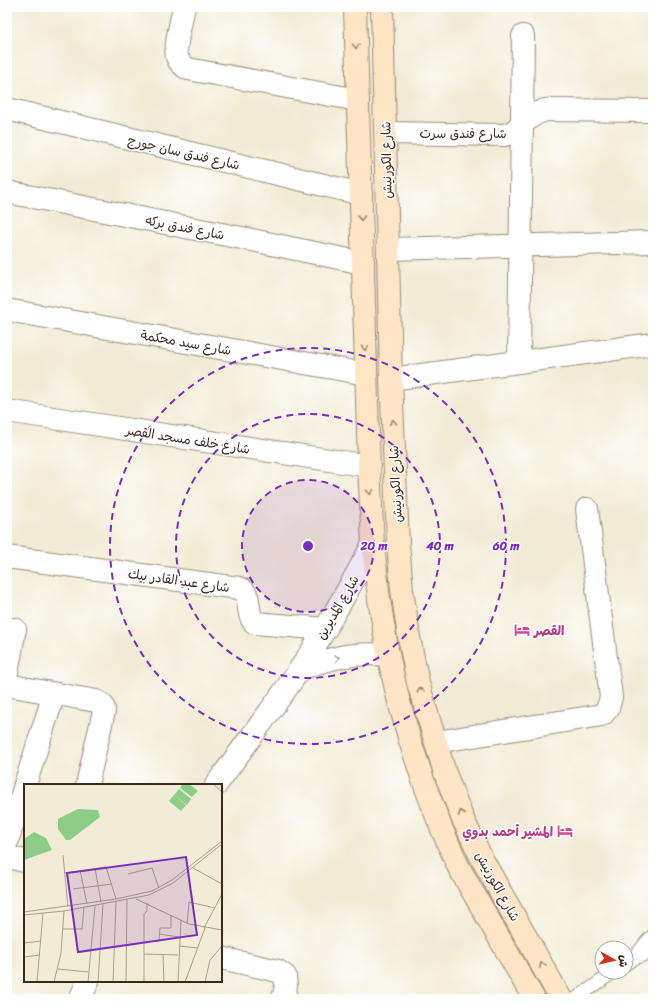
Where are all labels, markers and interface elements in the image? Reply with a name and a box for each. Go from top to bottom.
one-way arrow [352,43,361,49]
street label: شارع الكورنيش [374,121,399,199]
street label: شارع فندق سرت [419,122,507,145]
street label: شارع فندق سان جورج [126,128,242,177]
street label: شارع فندق بركه [143,209,226,246]
one-way arrow [357,215,366,221]
street label: شارع سيد محكمة [139,323,233,362]
one-way arrow [361,345,369,351]
street label: شارع خلف مسجد القصر [123,418,252,461]
one-way arrow [388,419,397,425]
street label: شارع الكورنيش [382,445,409,523]
one-way arrow [366,489,374,495]
text: 20 m [360,535,388,557]
text: 40 m [425,535,454,557]
text: 60 m [492,535,520,557]
centre of rings [301,539,315,553]
street label: شارع عبد القادر بيك [127,562,231,599]
street label: شارع المديرين [310,571,365,644]
place label: القصر [533,619,564,642]
hotel icon: القصر [513,621,531,639]
one-way arrow [334,655,340,663]
one-way arrow [416,687,425,694]
inset map [24,784,222,982]
one-way arrow [458,810,466,818]
place label: المشير أحمد بدوي [462,820,553,843]
hotel icon: المشير أحمد بدوي [556,822,574,840]
street label: شارع الكورنيش [469,847,526,926]
north arrow [594,940,634,980]
text: ش [613,954,634,969]
one-way arrow [539,962,547,969]

